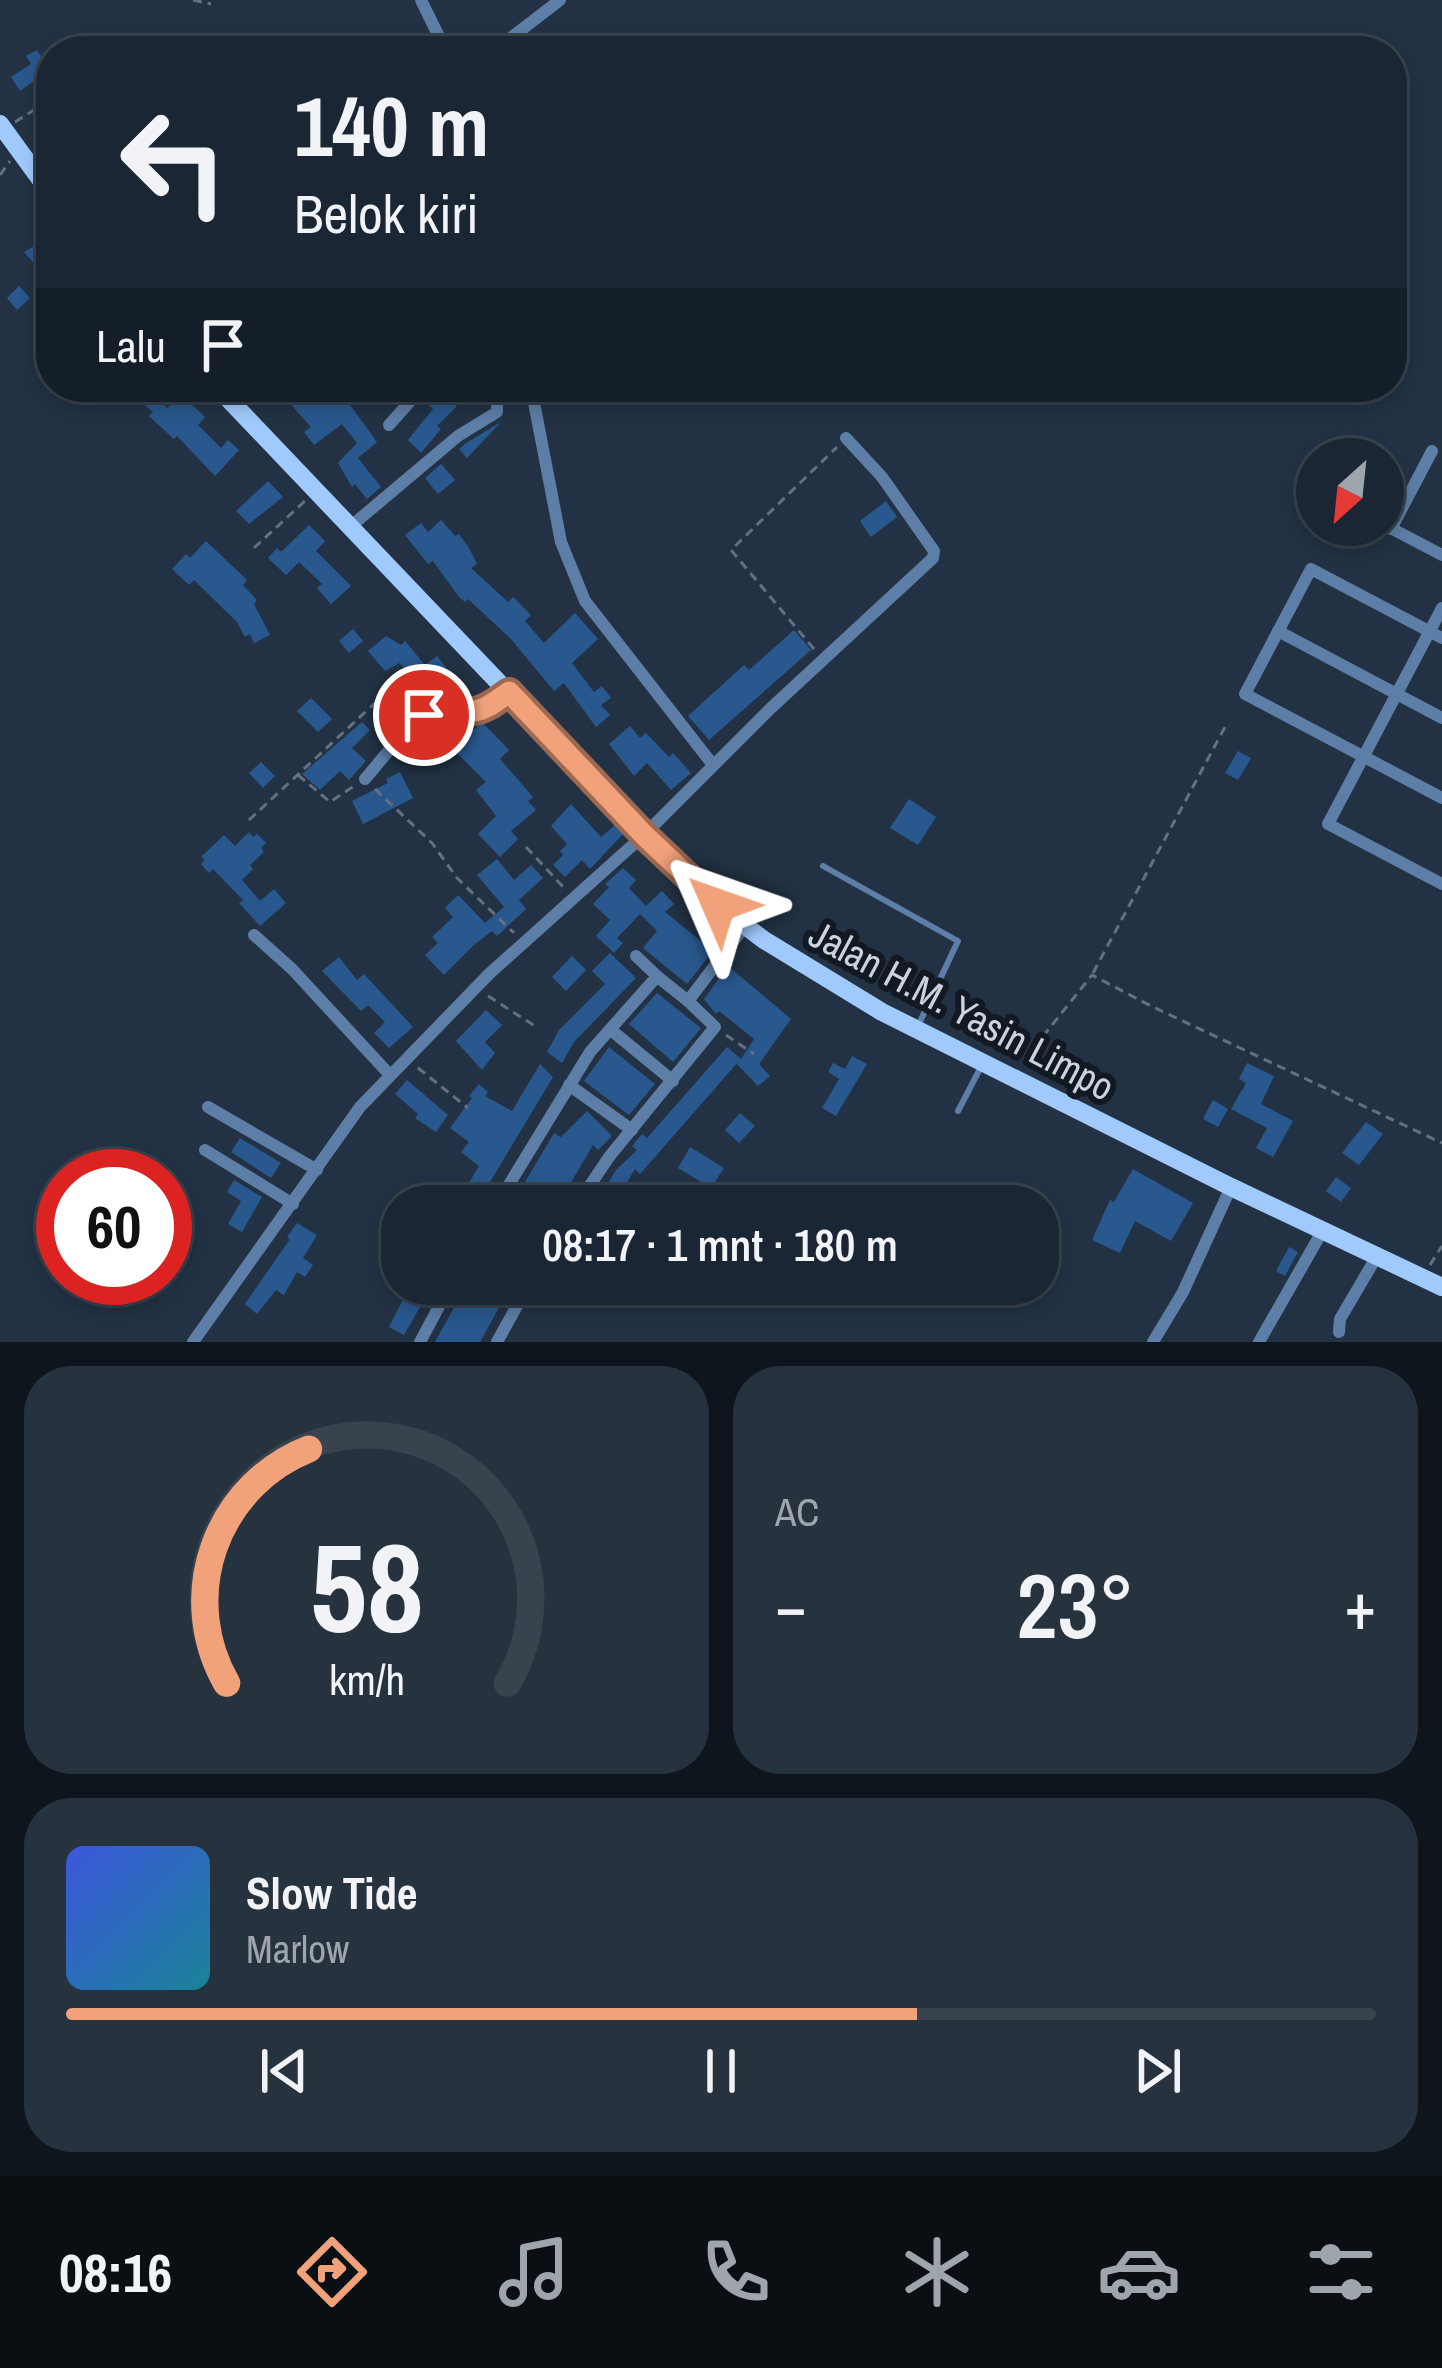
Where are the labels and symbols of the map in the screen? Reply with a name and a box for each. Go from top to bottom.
north arrow [1296,438,1404,546]
pin [373,664,475,766]
position arrow [655,842,781,968]
street label: Jalan H.M. Yasin Limpo [800,908,1124,1112]
speed limit sign: 60 [36,1149,192,1305]

